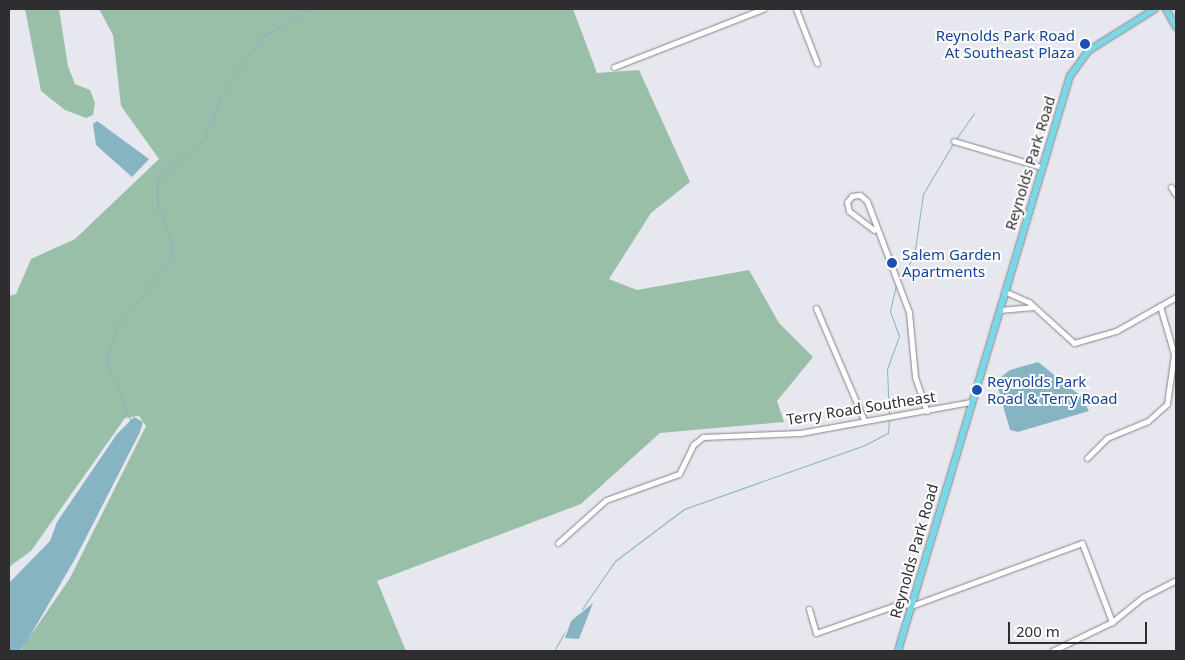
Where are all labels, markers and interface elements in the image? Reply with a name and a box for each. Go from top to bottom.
place label: Reynolds Park Road At Southeast Plaza [936,26,1075,61]
marker: Reynolds Park Road At Southeast Plaza [1079,38,1091,50]
street label: Reynolds Park Road [1001,94,1059,232]
place label: Salem Garden Apartments [902,245,1001,280]
marker: Salem Garden Apartments [886,257,898,269]
place label: Reynolds Park Road & Terry Road [987,372,1118,407]
marker: Reynolds Park Road & Terry Road [971,384,983,396]
street label: Terry Road Southeast [785,387,937,429]
street label: Reynolds Park Road [886,482,942,620]
scale bar [1010,612,1149,644]
text: 200 m [1016,621,1060,641]

